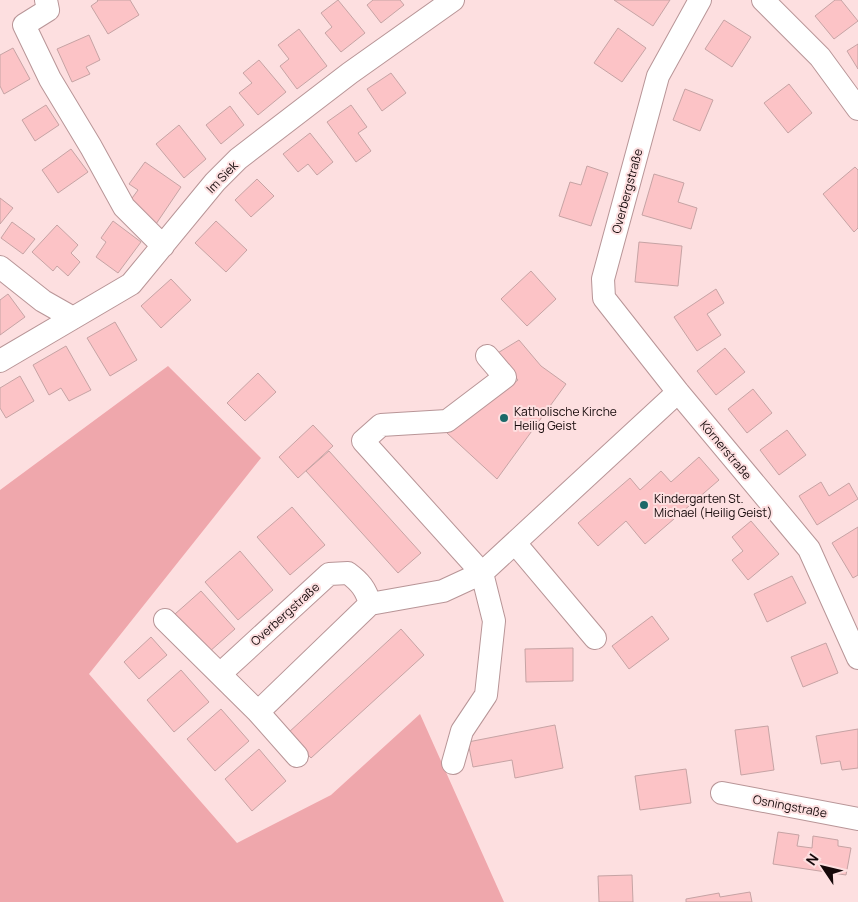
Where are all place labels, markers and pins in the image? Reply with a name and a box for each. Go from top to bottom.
place label: Katholische Kirche Heilig Geist [514,403,617,434]
marker: Katholische Kirche Heilig Geist [498,412,510,424]
place label: Kindergarten St. Michael (Heilig Geist) [654,490,772,521]
marker: Kindergarten St. Michael (Heilig Geist) [638,499,650,511]

